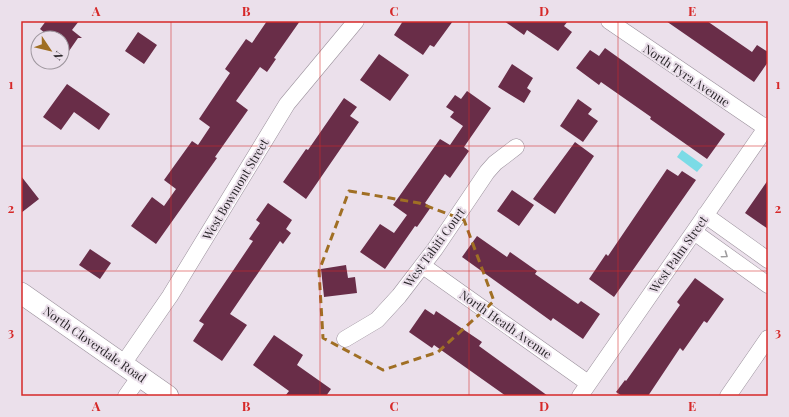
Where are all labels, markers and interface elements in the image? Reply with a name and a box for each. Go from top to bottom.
text: A [91,2,101,19]
text: B [242,2,251,19]
text: C [389,2,399,19]
text: D [539,2,549,19]
text: E [688,2,696,19]
north arrow [30,30,70,70]
street label: North Tyra Avenue [641,40,733,110]
text: N [50,48,67,64]
text: 1 [9,75,14,92]
text: 1 [776,75,781,92]
street label: West Bowmont Street [198,135,272,243]
text: 2 [8,199,15,216]
text: 2 [775,199,782,216]
street label: West Tahiti Court [399,204,469,291]
street label: West Palm Street [645,212,711,297]
one-way arrow [721,250,728,257]
street label: North Heath Avenue [457,286,555,362]
street label: North Cloverdale Road [40,302,150,386]
text: 3 [8,323,14,340]
text: 3 [775,323,781,340]
text: A [91,397,101,414]
text: B [242,397,251,414]
text: C [389,397,399,414]
text: D [539,397,549,414]
text: E [688,397,696,414]

